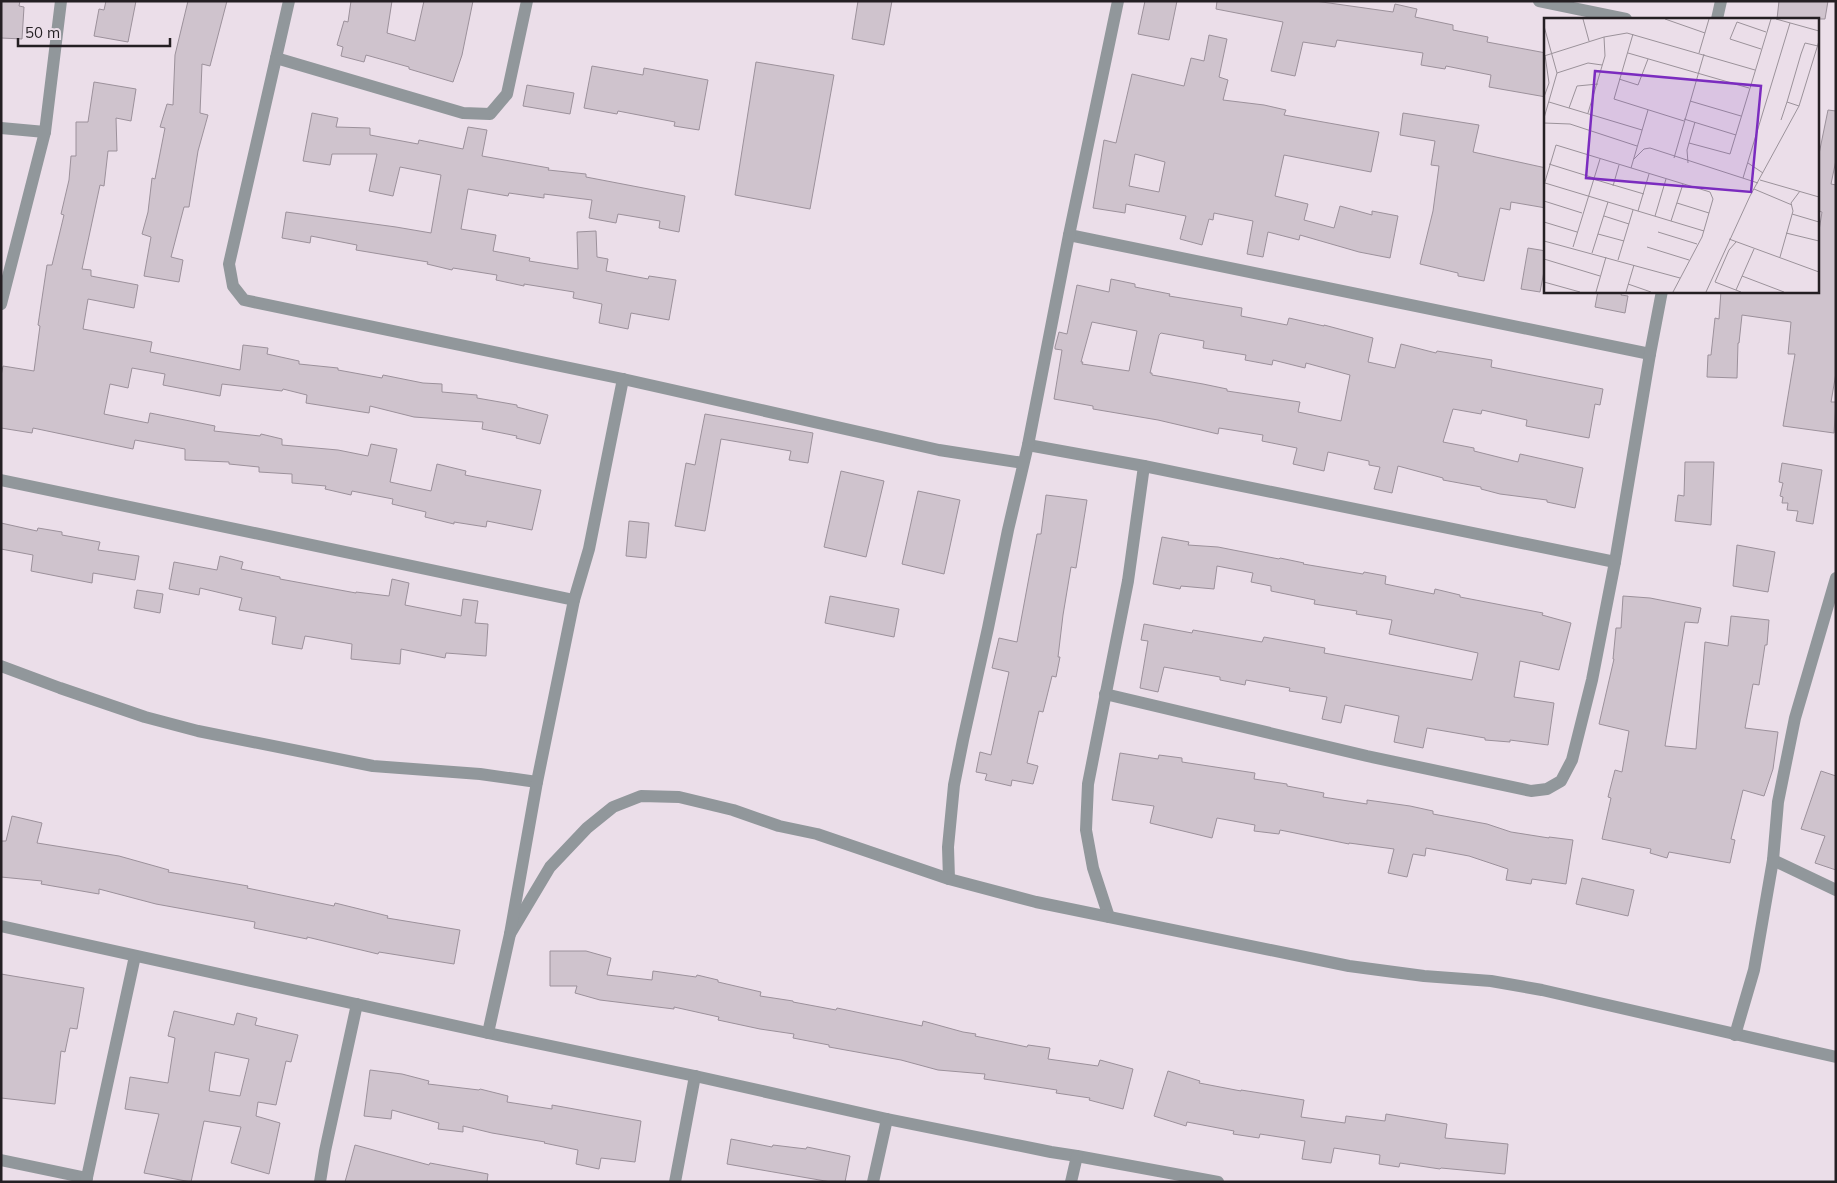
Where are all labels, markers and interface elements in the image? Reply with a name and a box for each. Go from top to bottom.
scale bar [18,15,170,47]
inset map [1544,18,1820,292]
text: 50 m [25,23,60,42]

